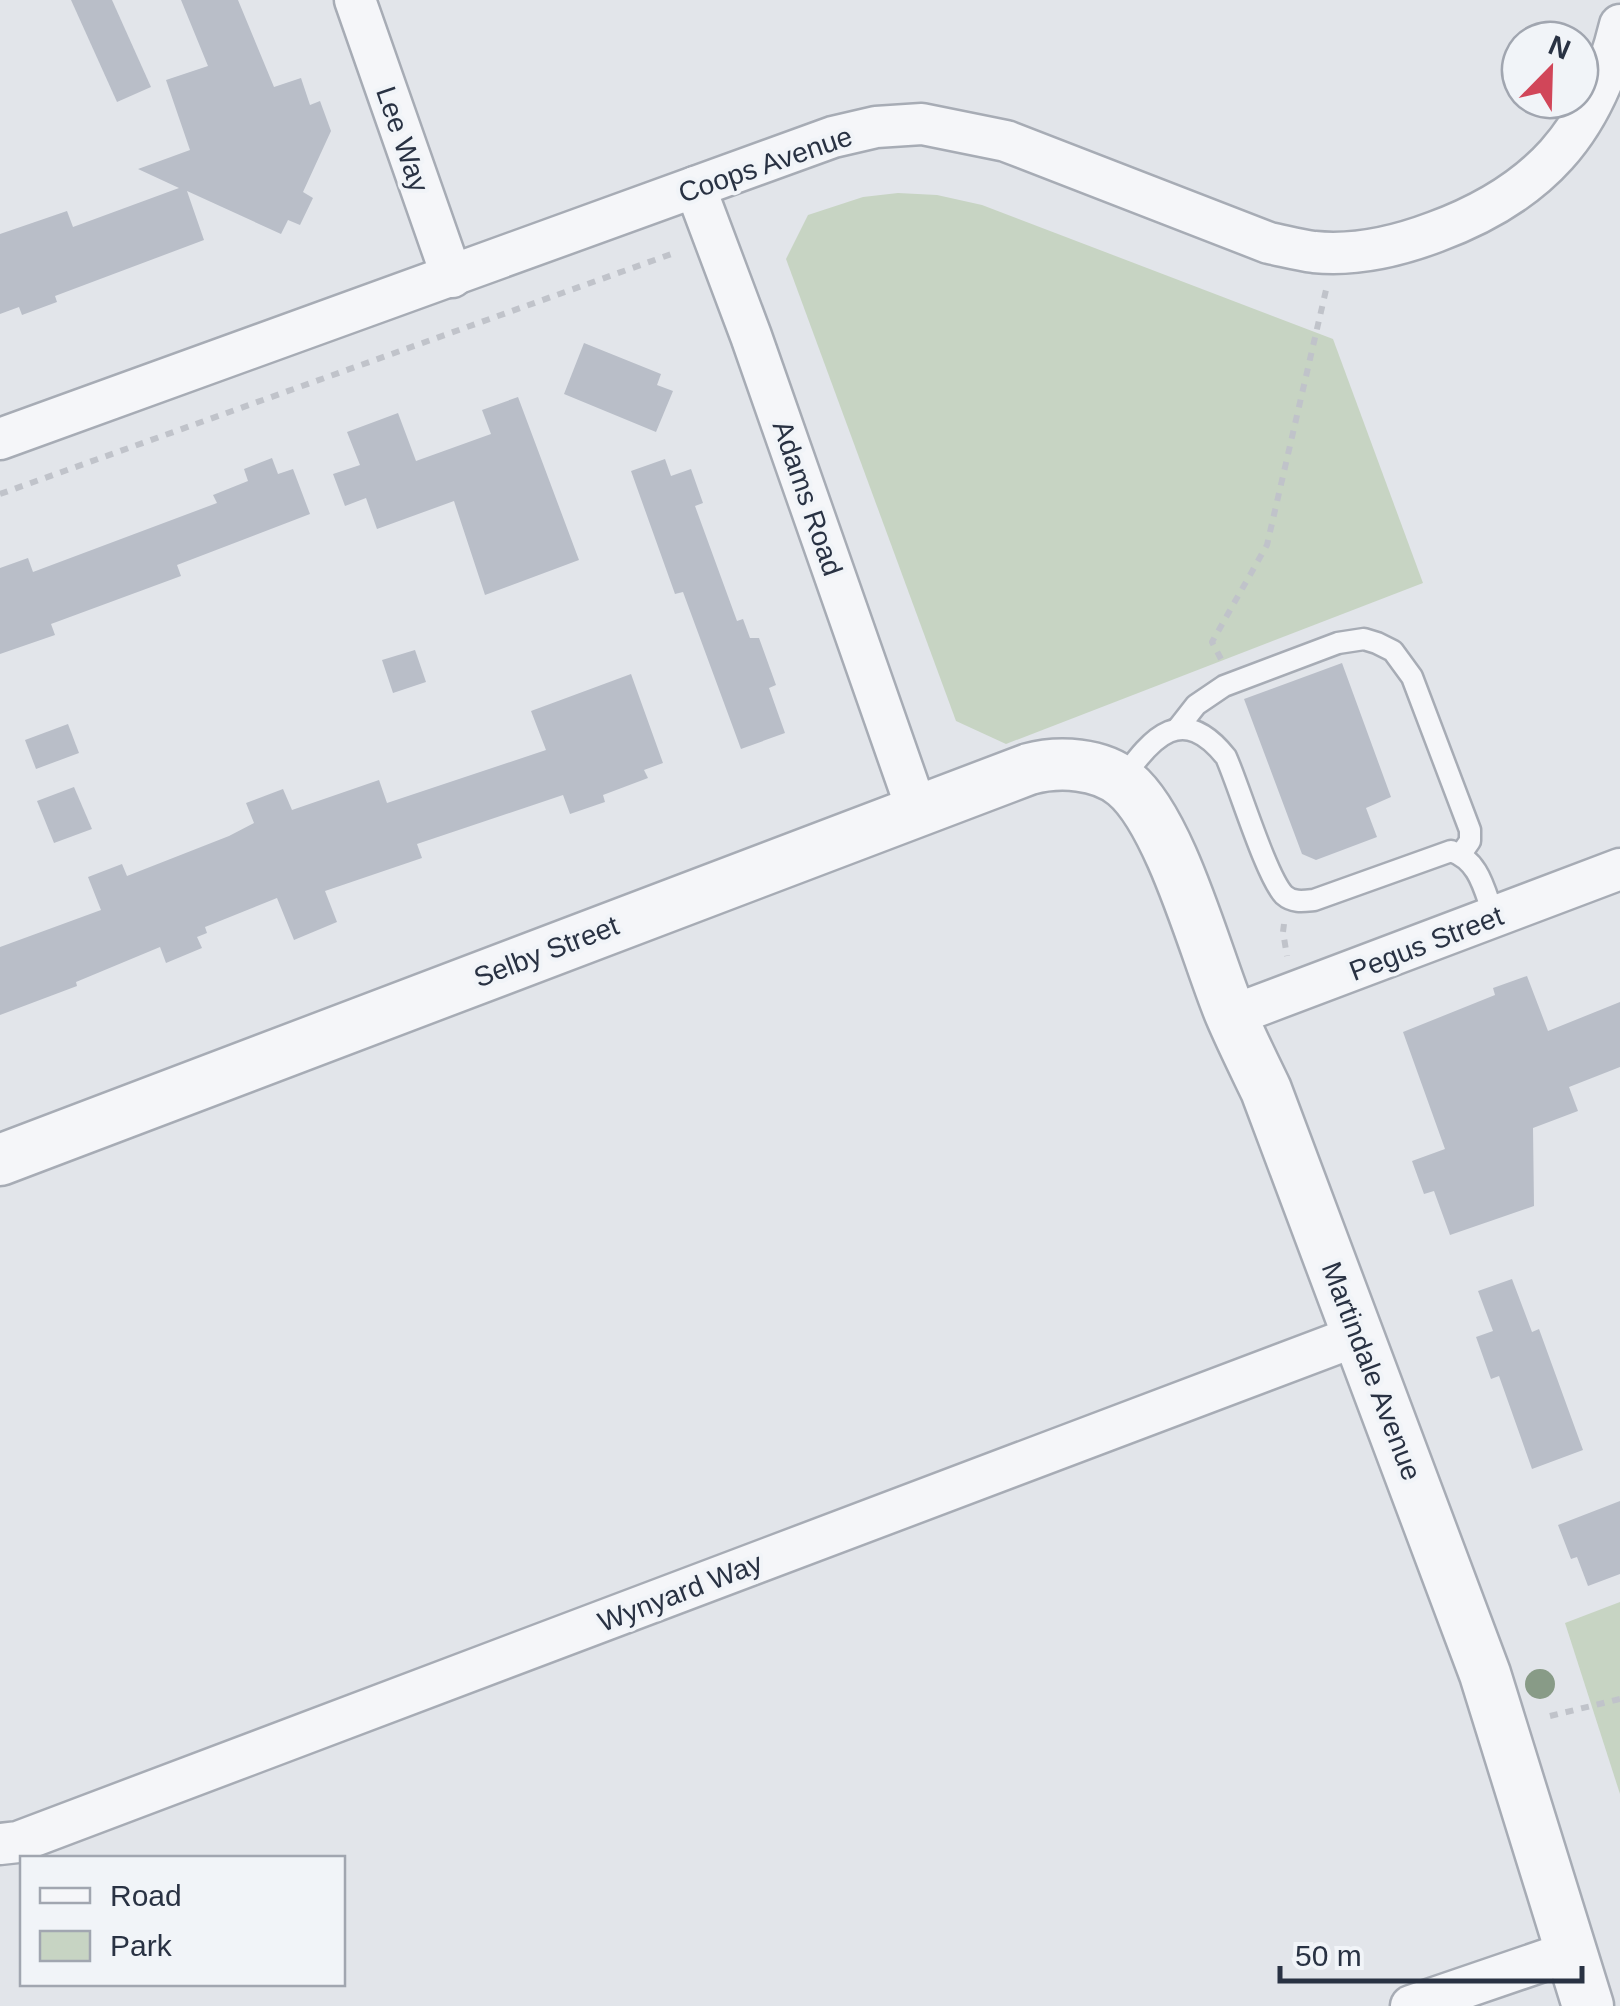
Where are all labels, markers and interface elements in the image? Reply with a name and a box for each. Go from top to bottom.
north arrow [1500,20,1600,120]
text: N [1544,29,1575,66]
street label: Lee Way [370,82,435,196]
street label: Coops Avenue [674,120,856,209]
street label: Adams Road [767,417,849,580]
street label: Pegus Street [1345,900,1508,987]
street label: Selby Street [469,910,623,993]
street label: Martindale Avenue [1316,1258,1427,1485]
street label: Wynyard Way [594,1547,766,1638]
legend [20,1856,345,1986]
text: Road [110,1879,182,1912]
scale bar [1280,1921,1582,1983]
text: Park [110,1929,173,1962]
text: 50 m [1295,1939,1362,1972]

